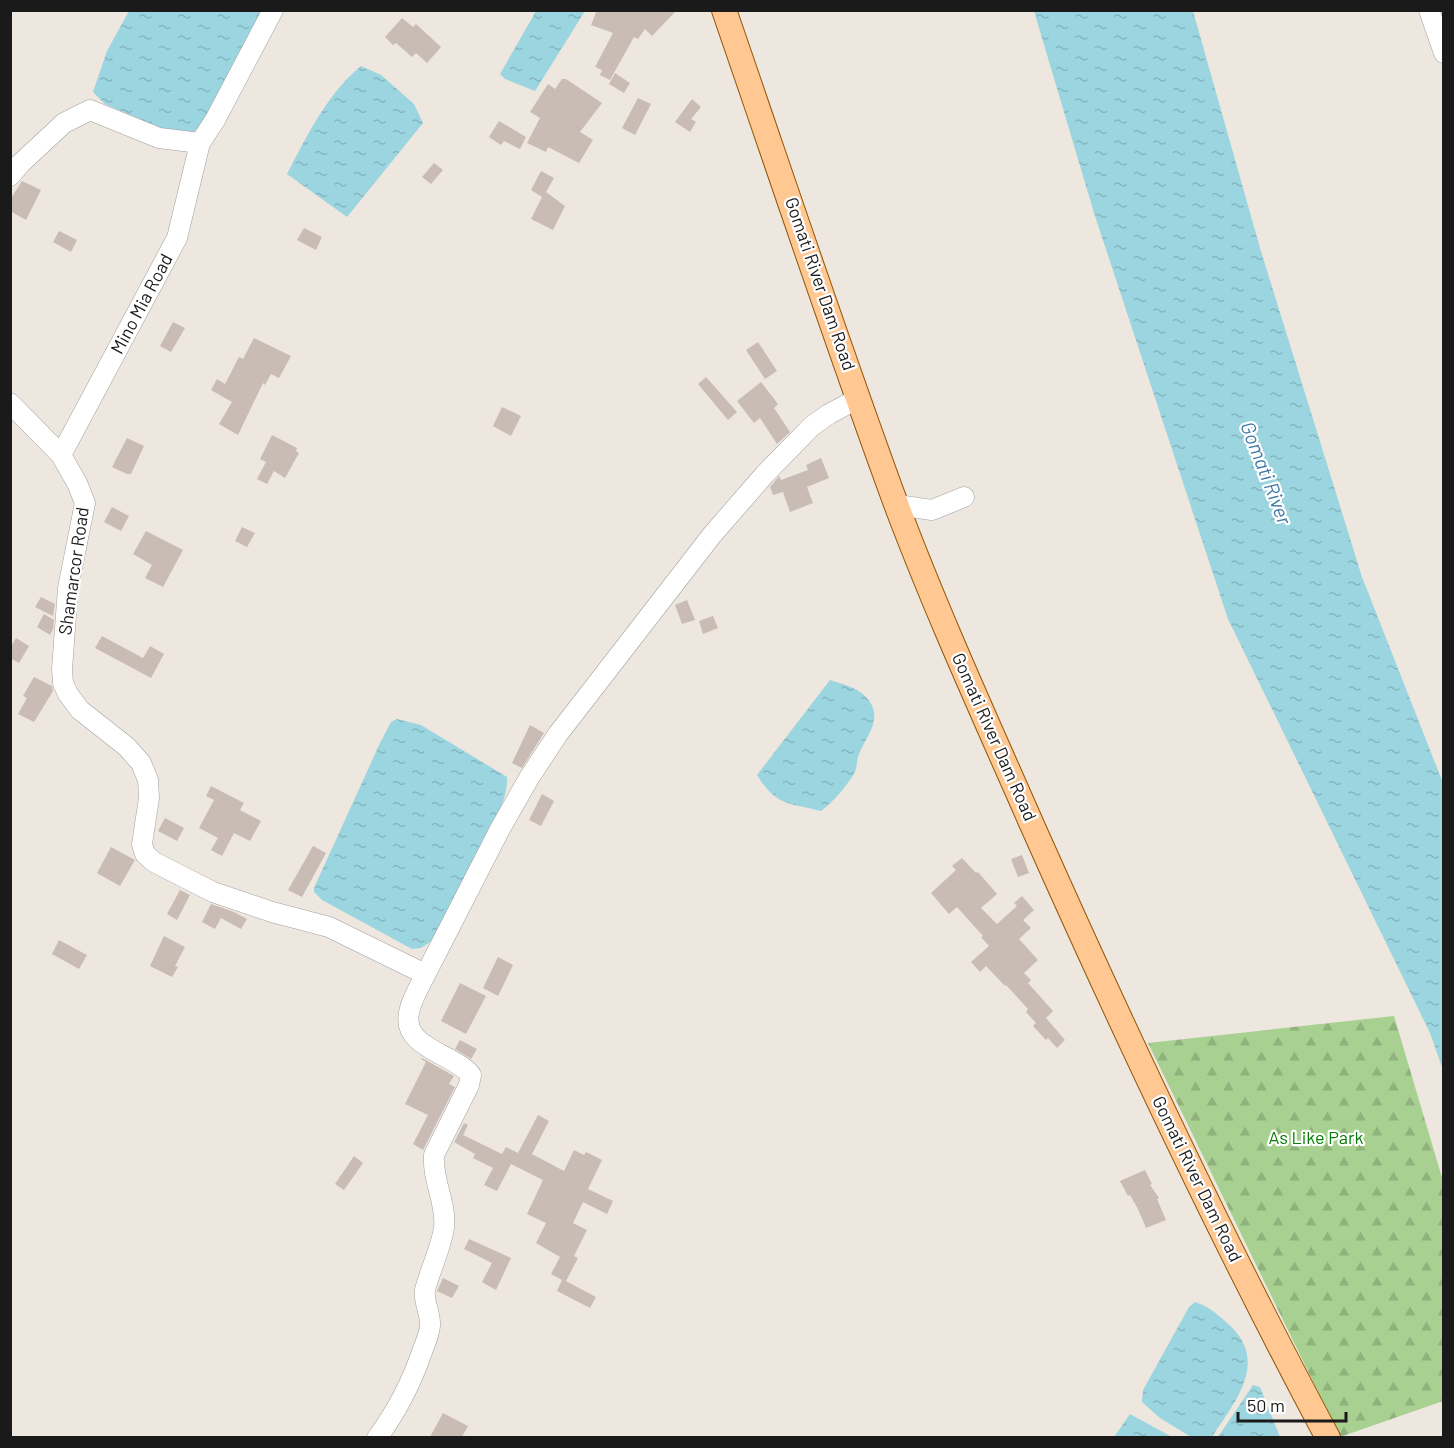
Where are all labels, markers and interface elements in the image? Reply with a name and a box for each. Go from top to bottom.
street label: Gomati River Dam Road [781,194,861,373]
street label: Mino Mia Road [105,250,177,357]
water label: Gomati River [1236,418,1298,528]
street label: Shamarcor Road [53,505,93,636]
street label: Gomati River Dam Road [948,649,1042,824]
street label: Gomati River Dam Road [1148,1092,1248,1265]
park label: As Like Park [1268,1126,1364,1148]
scale bar [1238,1385,1346,1423]
text: 50 m [1247,1394,1285,1416]

